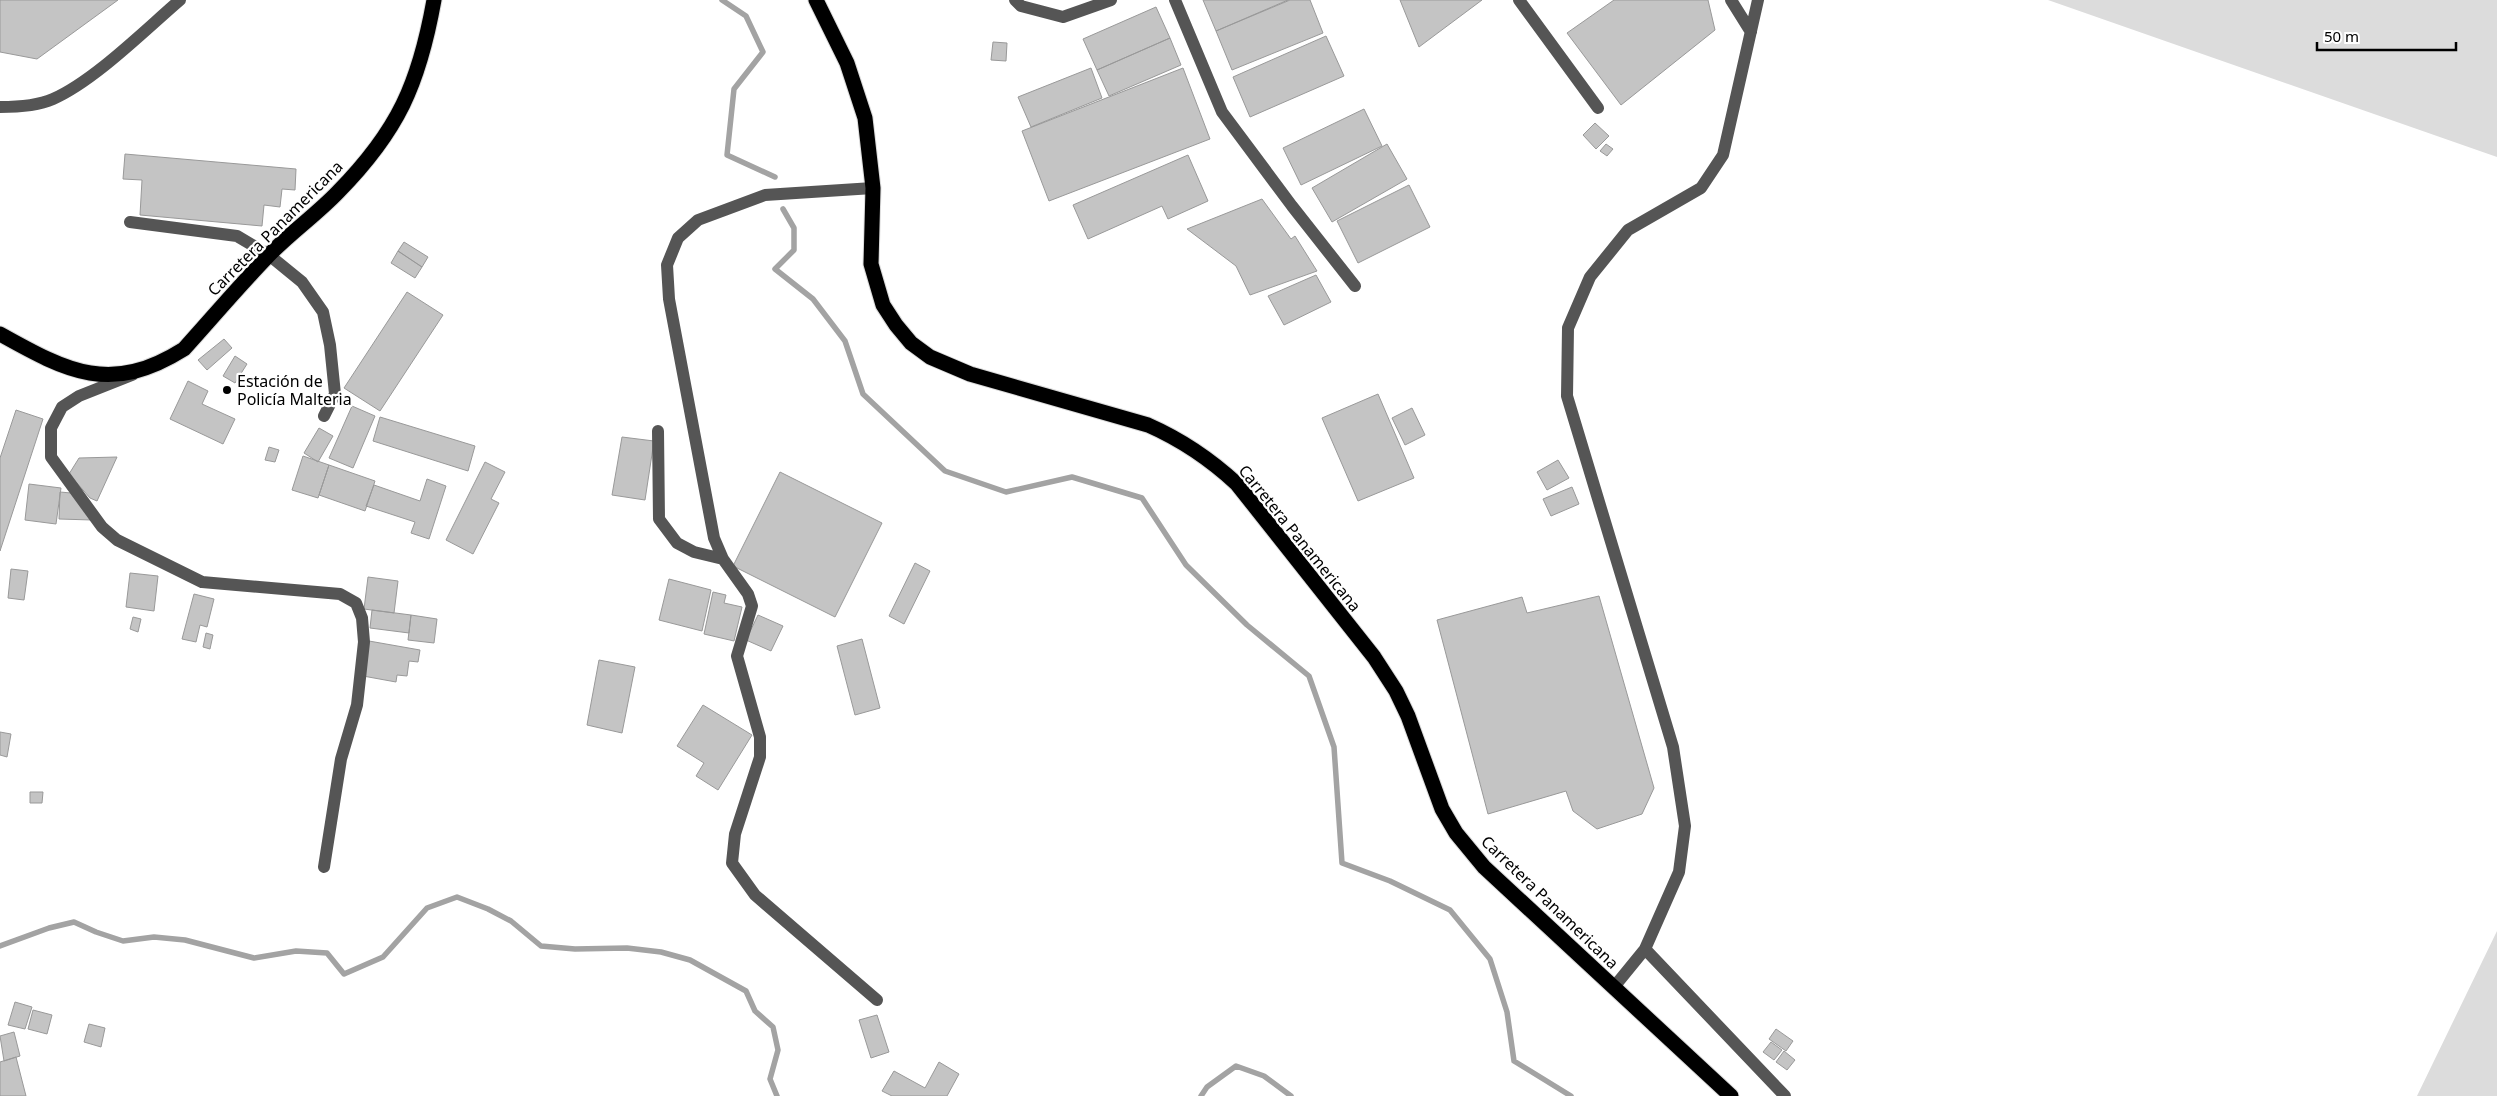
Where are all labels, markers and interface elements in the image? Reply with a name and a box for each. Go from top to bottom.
scale bar [2317,20,2456,52]
text: 50 m [2324,26,2359,46]
street label: Carretera Panamericana [203,156,347,300]
place label: Estación de Policía Malteria [237,370,352,410]
marker: Estación de Policía Malteria [221,384,233,396]
street label: Carretera Panamericana [1234,460,1366,616]
street label: Carretera Panamericana [1477,831,1623,973]

